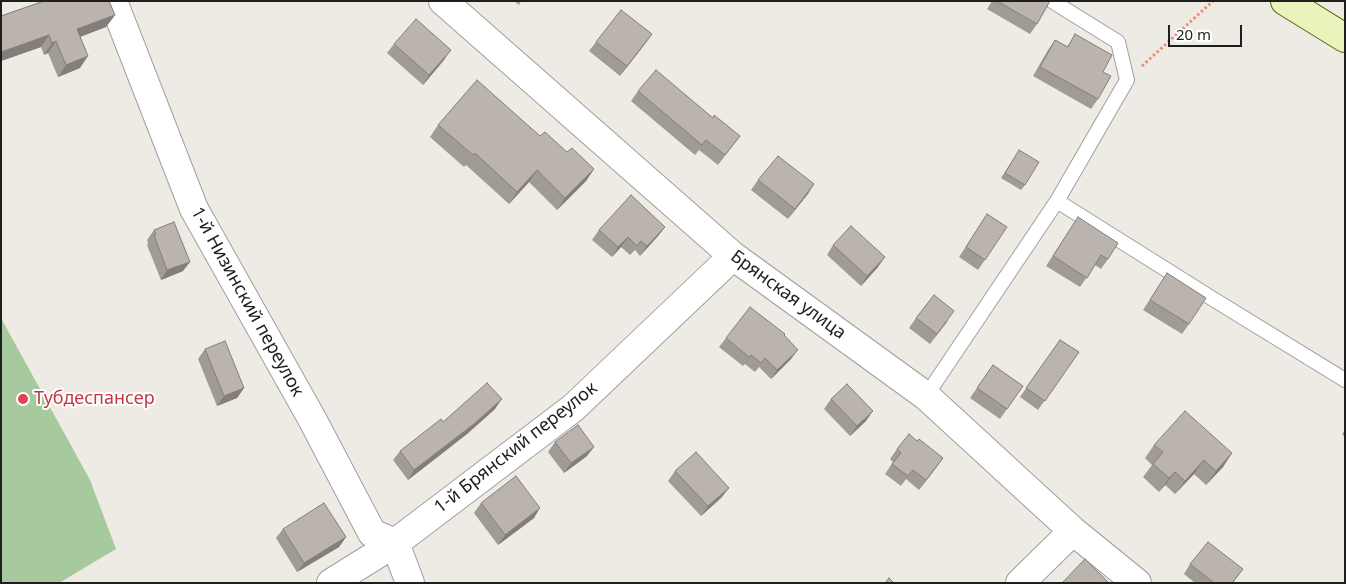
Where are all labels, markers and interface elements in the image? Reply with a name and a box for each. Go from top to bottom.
scale bar [1171,15,1245,47]
text: 20 m [1176,24,1211,44]
street label: 1-й Низинский переулок [186,204,308,400]
street label: Брянская улица [726,246,850,344]
street label: 1-й Брянский переулок [430,378,602,518]
place label: Тубдеспансер [34,388,155,410]
marker: Тубдеспансер [16,392,30,406]

